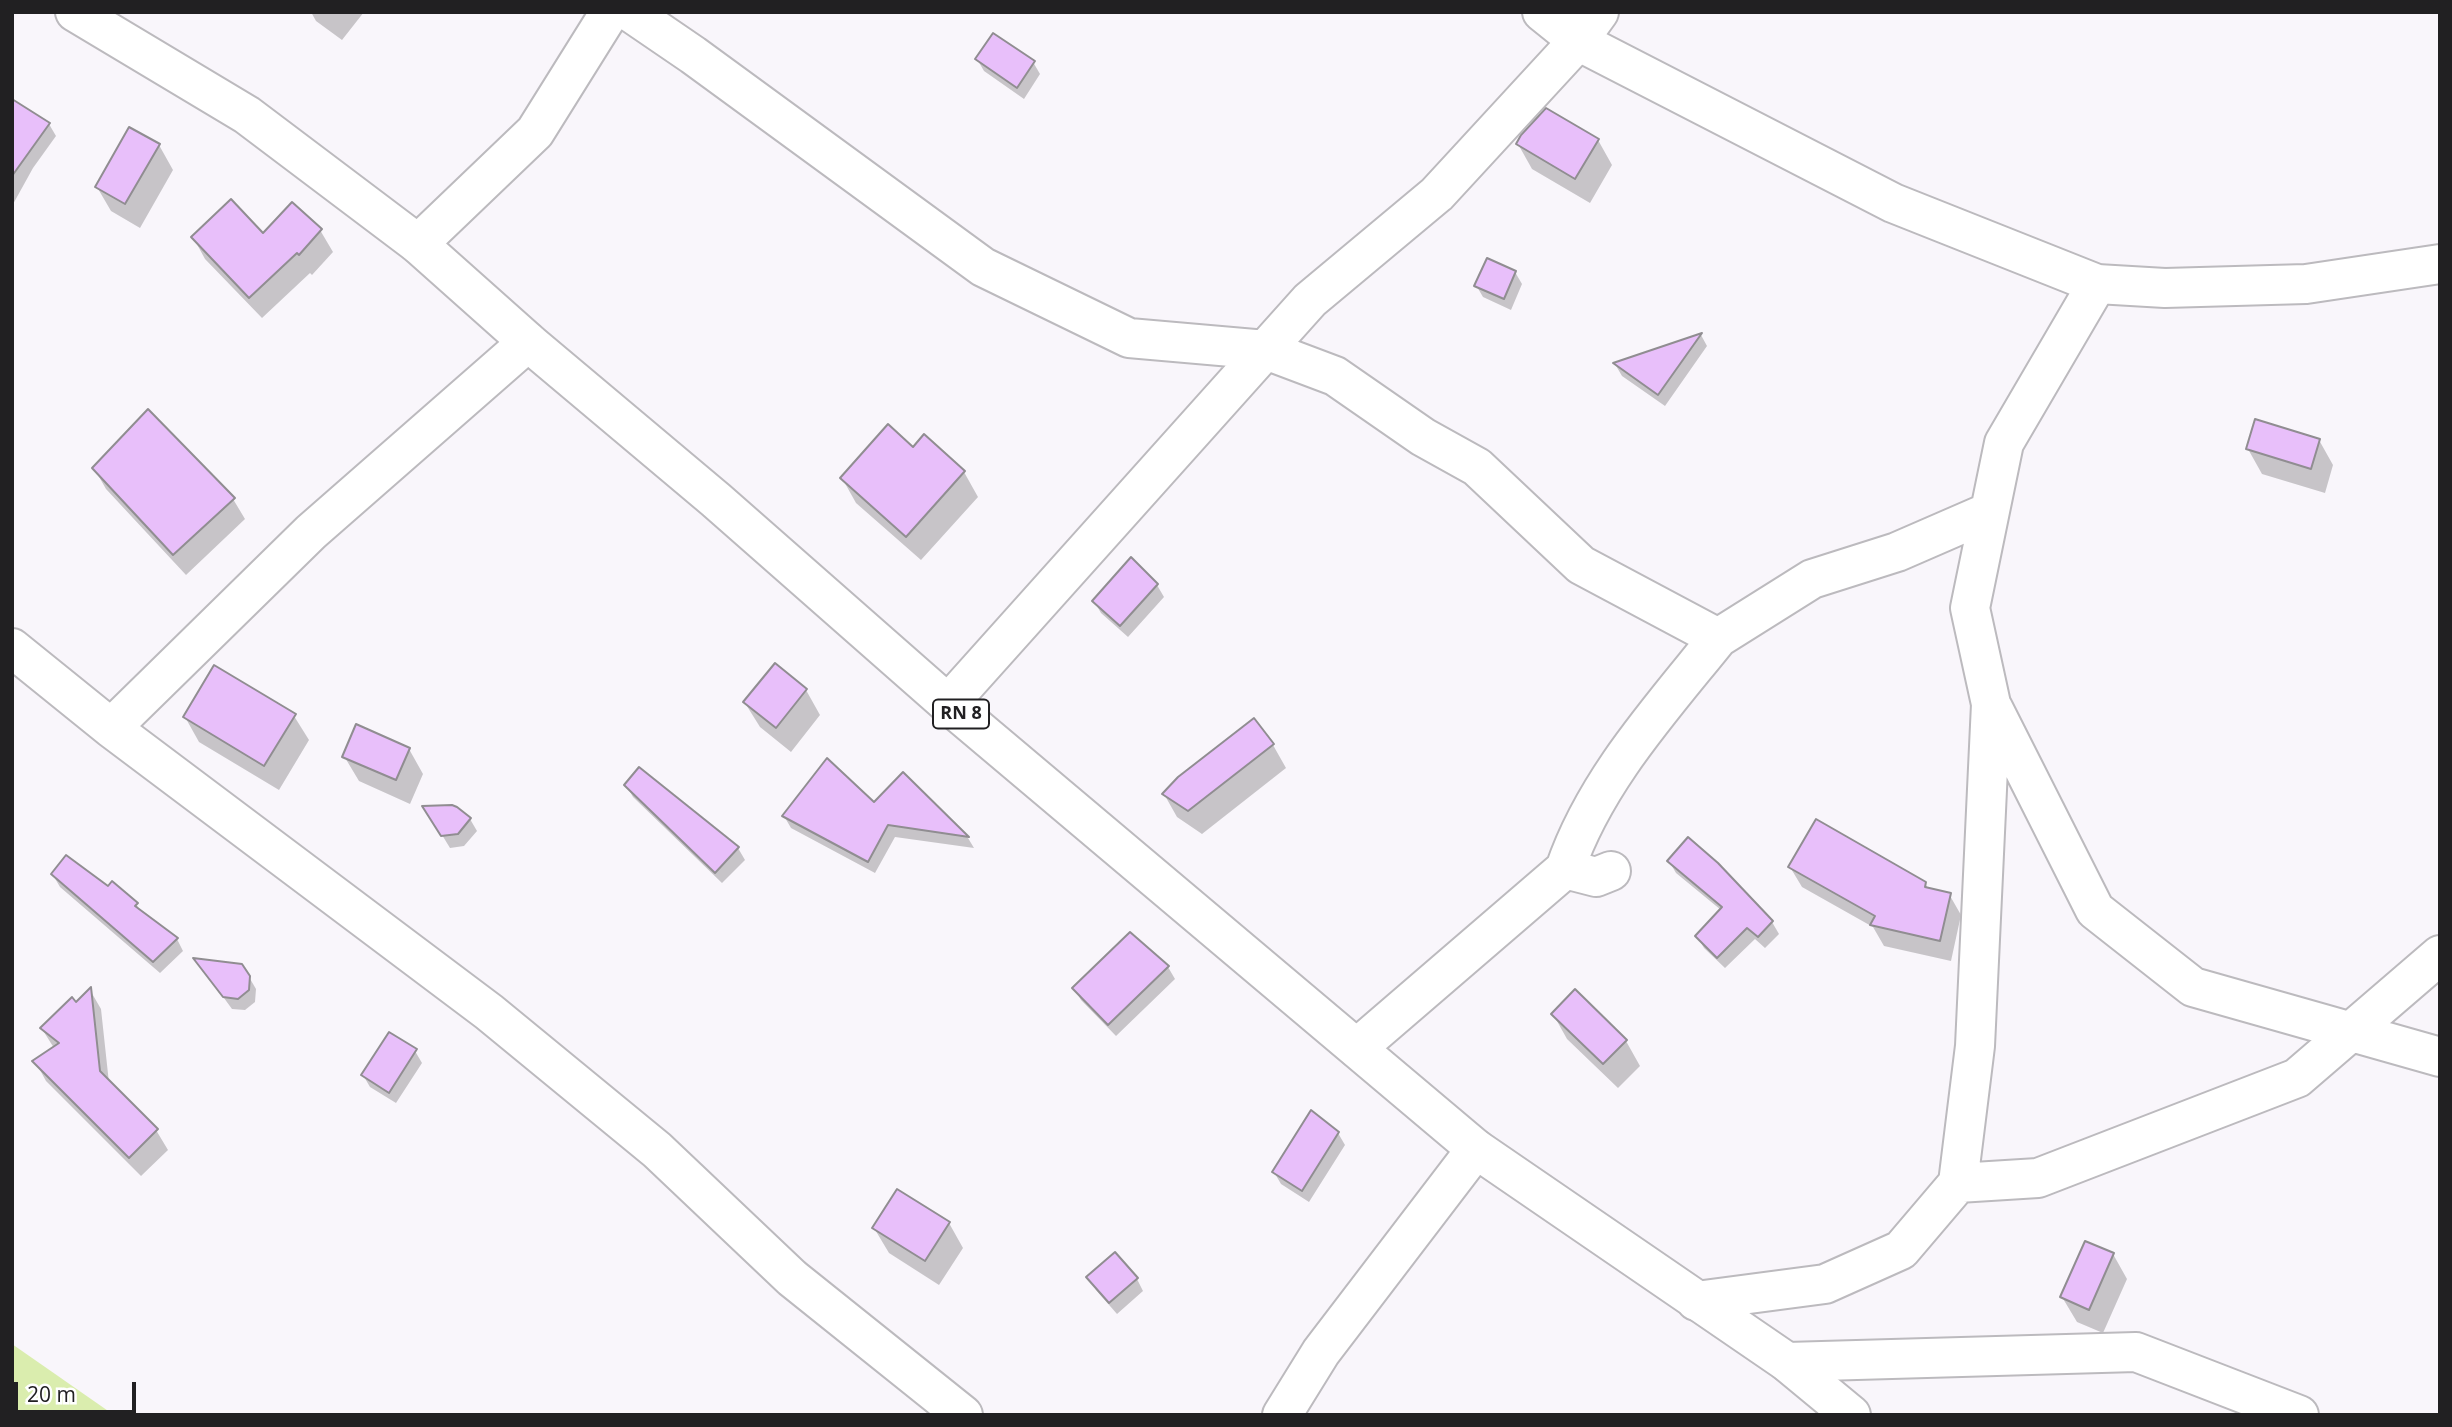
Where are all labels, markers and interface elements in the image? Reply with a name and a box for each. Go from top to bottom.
road number: RN 8 [933,700,989,728]
scale bar [18,1368,140,1412]
text: 20 m [27,1380,76,1408]

